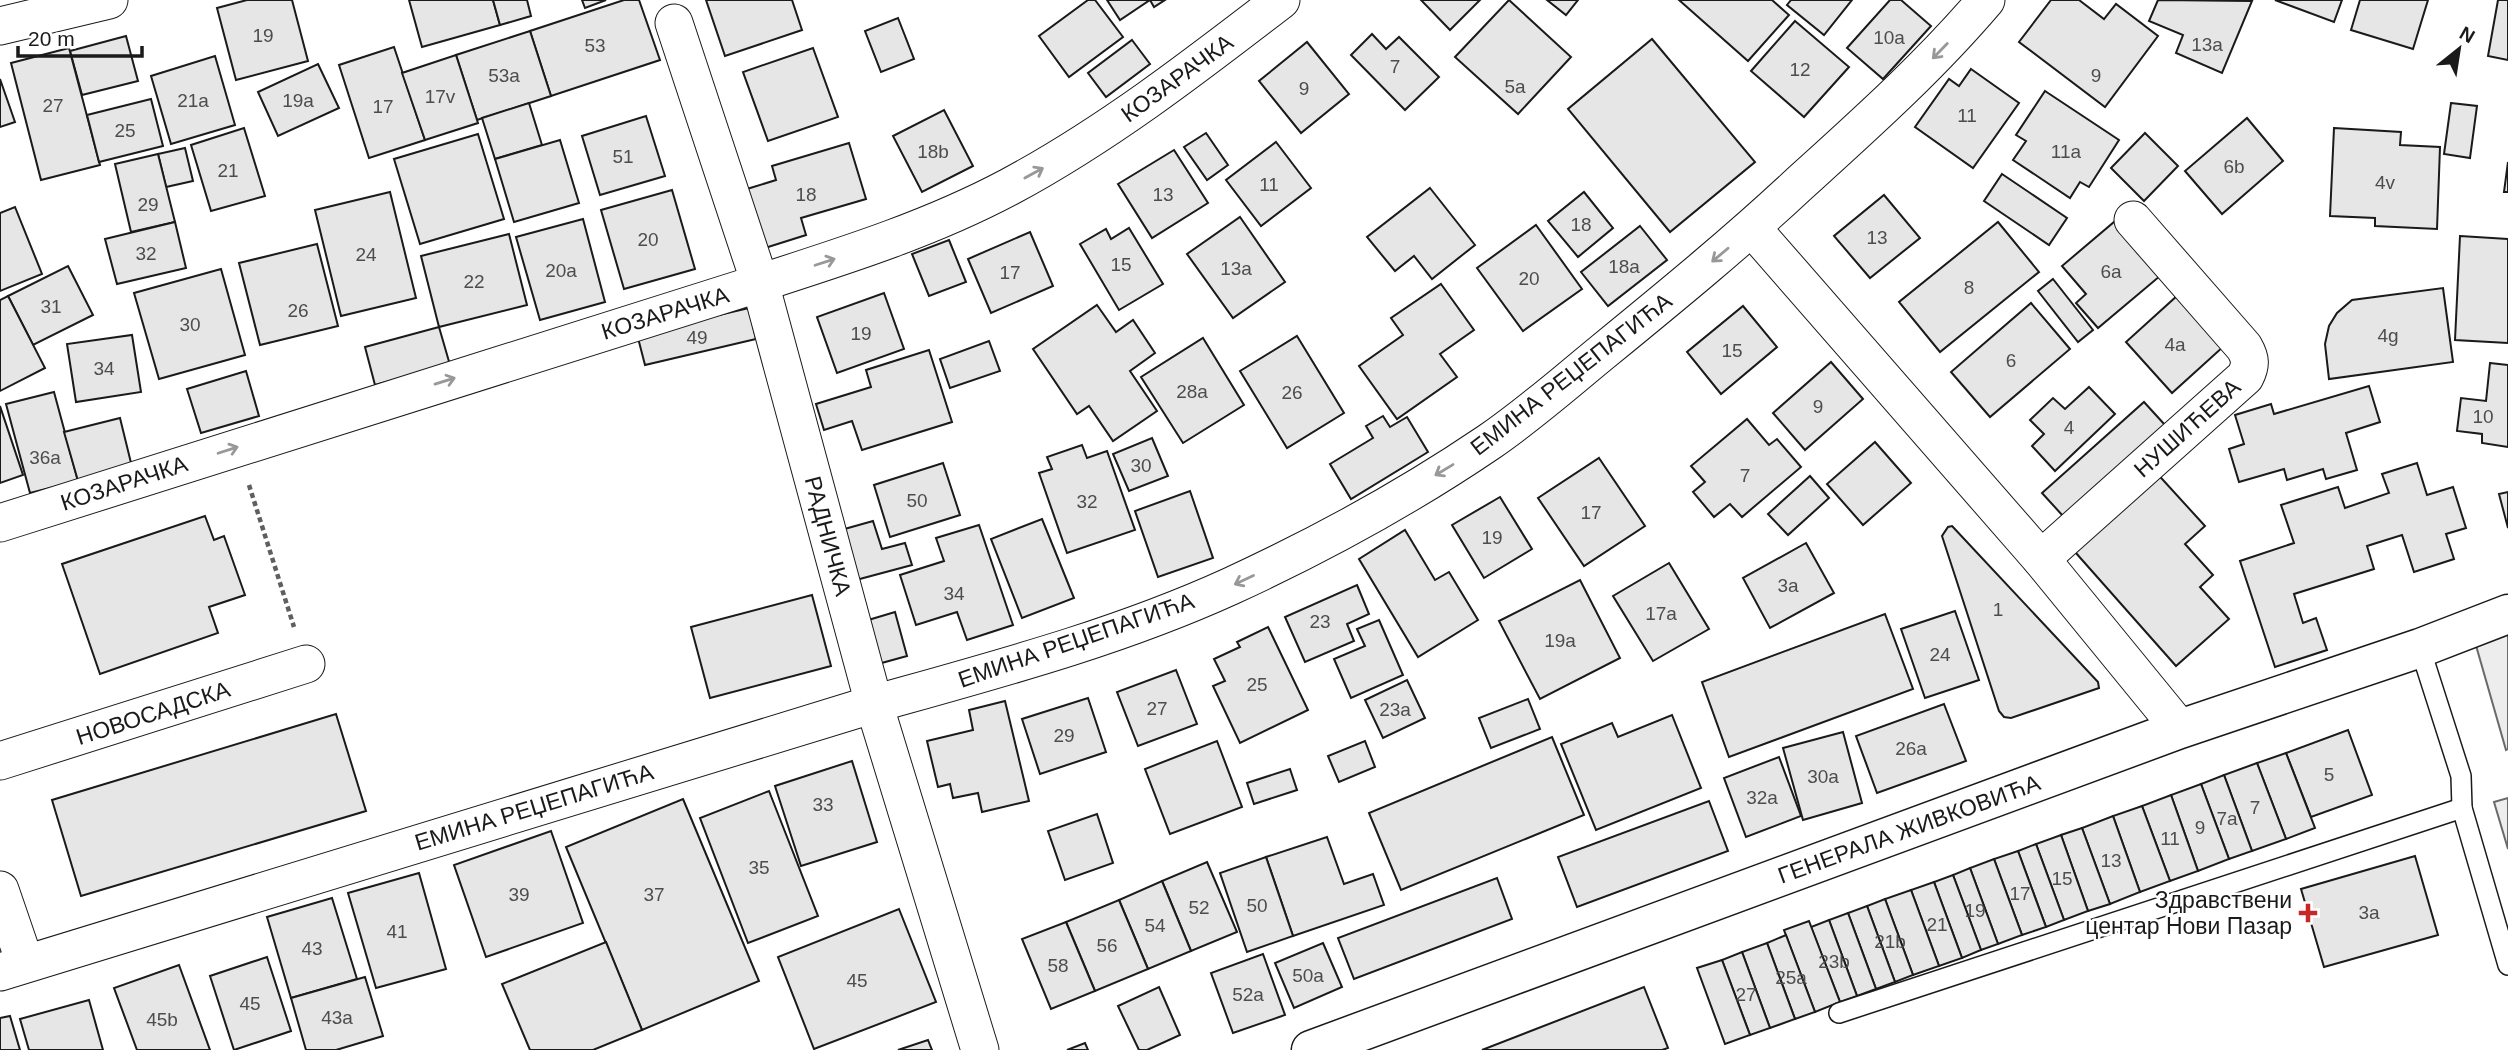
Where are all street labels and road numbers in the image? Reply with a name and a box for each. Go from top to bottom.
street label: КОЗАРАЧКА [1116,28,1238,127]
street label: КОЗАРАЧКА [598,281,732,345]
street label: ЕМИНА РЕЏЕПАГИЋА [1465,287,1677,461]
street label: НУШИЋЕВА [2129,373,2246,482]
street label: КОЗАРАЧКА [57,450,191,516]
street label: РАДНИЧКА [800,473,857,599]
street label: ЕМИНА РЕЏЕПАГИЋА [955,587,1198,693]
street label: НОВОСАДСКА [73,676,234,750]
street label: ЕМИНА РЕЏЕПАГИЋА [412,758,657,856]
street label: ГЕНЕРАЛА ЖИВКОВИЋА [1774,769,2044,889]

